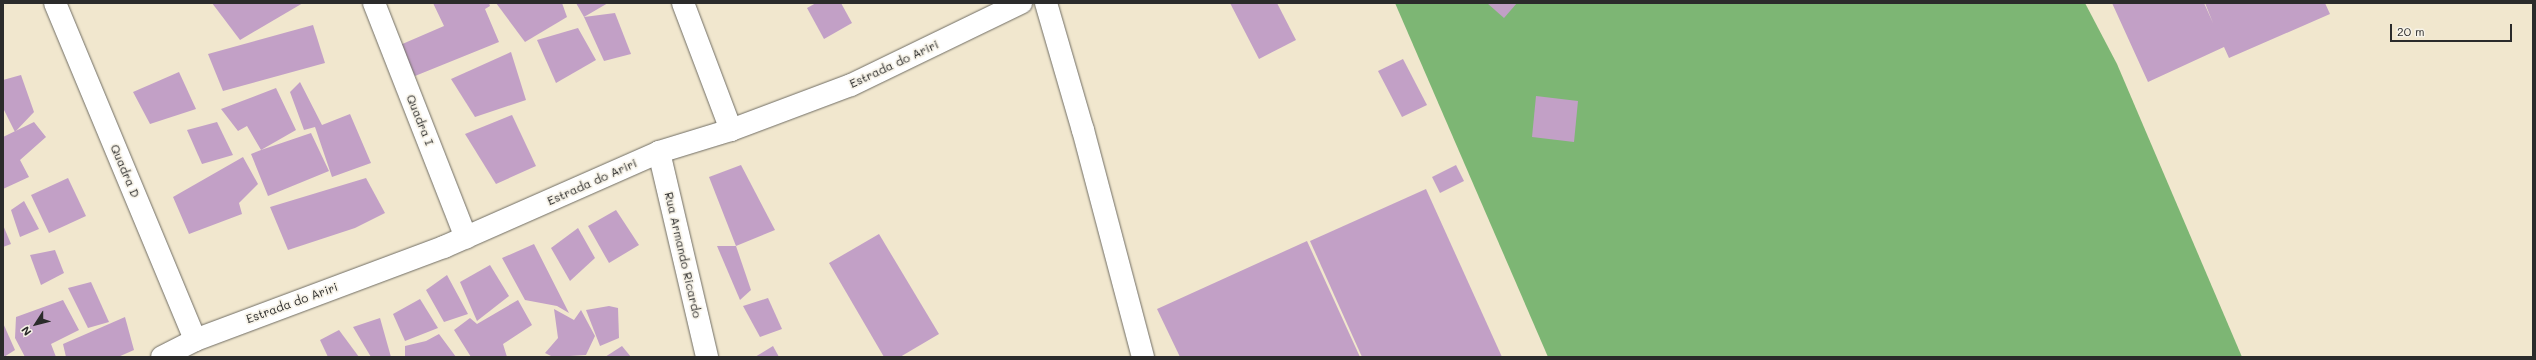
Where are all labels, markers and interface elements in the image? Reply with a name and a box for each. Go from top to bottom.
scale bar [2392,16,2514,42]
text: 20 m [2397,23,2425,39]
street label: Estrada do Ariri [847,37,941,91]
street label: Quadra I [403,92,437,148]
street label: Quadra D [107,142,143,200]
street label: Estrada do Ariri [545,156,639,208]
street label: Rua Armando Ricardo [661,191,705,319]
street label: Estrada do Ariri [244,280,340,326]
north arrow [16,304,56,344]
text: N [17,324,34,339]

